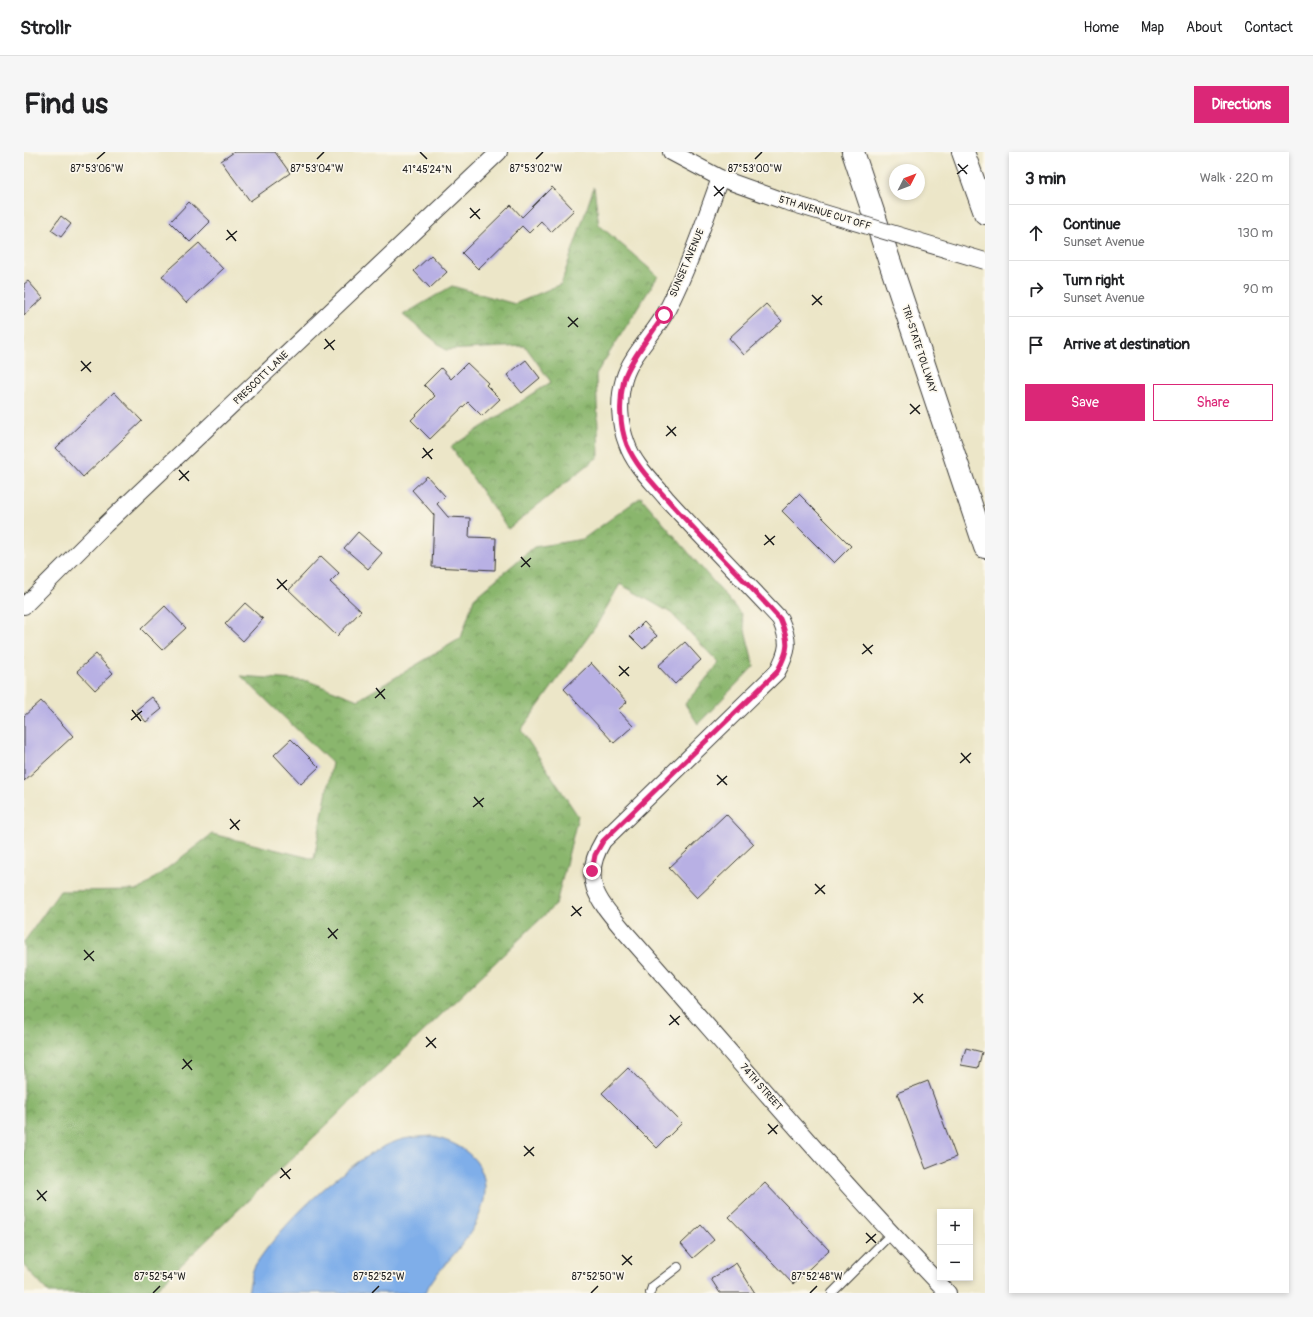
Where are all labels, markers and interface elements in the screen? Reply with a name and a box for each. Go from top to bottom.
text: Strollr [20,16,71,40]
text: Home [1084,19,1119,36]
text: Map [1141,19,1164,36]
text: About [1186,19,1222,36]
text: Contact [1244,19,1293,36]
button: Directions [1194,86,1289,123]
text: Find us [24,87,108,122]
text: 87°53'06"W [71,163,124,175]
text: 87°53'04"W [291,163,344,175]
text: 87°53'02"W [510,163,563,175]
text: 87°53'00"W [728,163,782,175]
text: 41°45'24"N [402,164,452,176]
north arrow [889,164,925,200]
text: 3 min [1025,168,1066,189]
text: Walk · 220 m [1200,170,1273,186]
street label: 5TH AVENUE CUT OFF [777,193,873,233]
text: Continue [1063,215,1121,234]
icon: ahead [1025,222,1047,244]
text: 130 m [1237,225,1273,241]
street label: SUNSET AVENUE [667,227,707,299]
text: Sunset Avenue [1063,234,1144,250]
text: Turn right [1063,271,1124,290]
icon: right [1025,278,1047,300]
text: 90 m [1243,281,1273,297]
text: Sunset Avenue [1063,290,1144,306]
street label: TRI-STATE TOLLWAY [899,304,939,395]
route start [655,306,673,324]
icon: arrive [1025,334,1047,356]
text: Arrive at destination [1063,335,1190,354]
street label: PRESCOTT LANE [231,349,291,407]
button: Save [1025,384,1145,421]
button: Share [1153,384,1273,421]
route end [583,862,601,880]
street label: 74TH STREET [737,1061,785,1113]
map controls [937,1209,973,1281]
button: + [937,1209,973,1245]
button: − [937,1245,973,1281]
text: 87°52'54"W [134,1271,186,1283]
text: 87°52'52"W [353,1271,405,1283]
text: 87°52'50"W [572,1271,625,1283]
text: 87°52'48"W [791,1271,843,1283]

